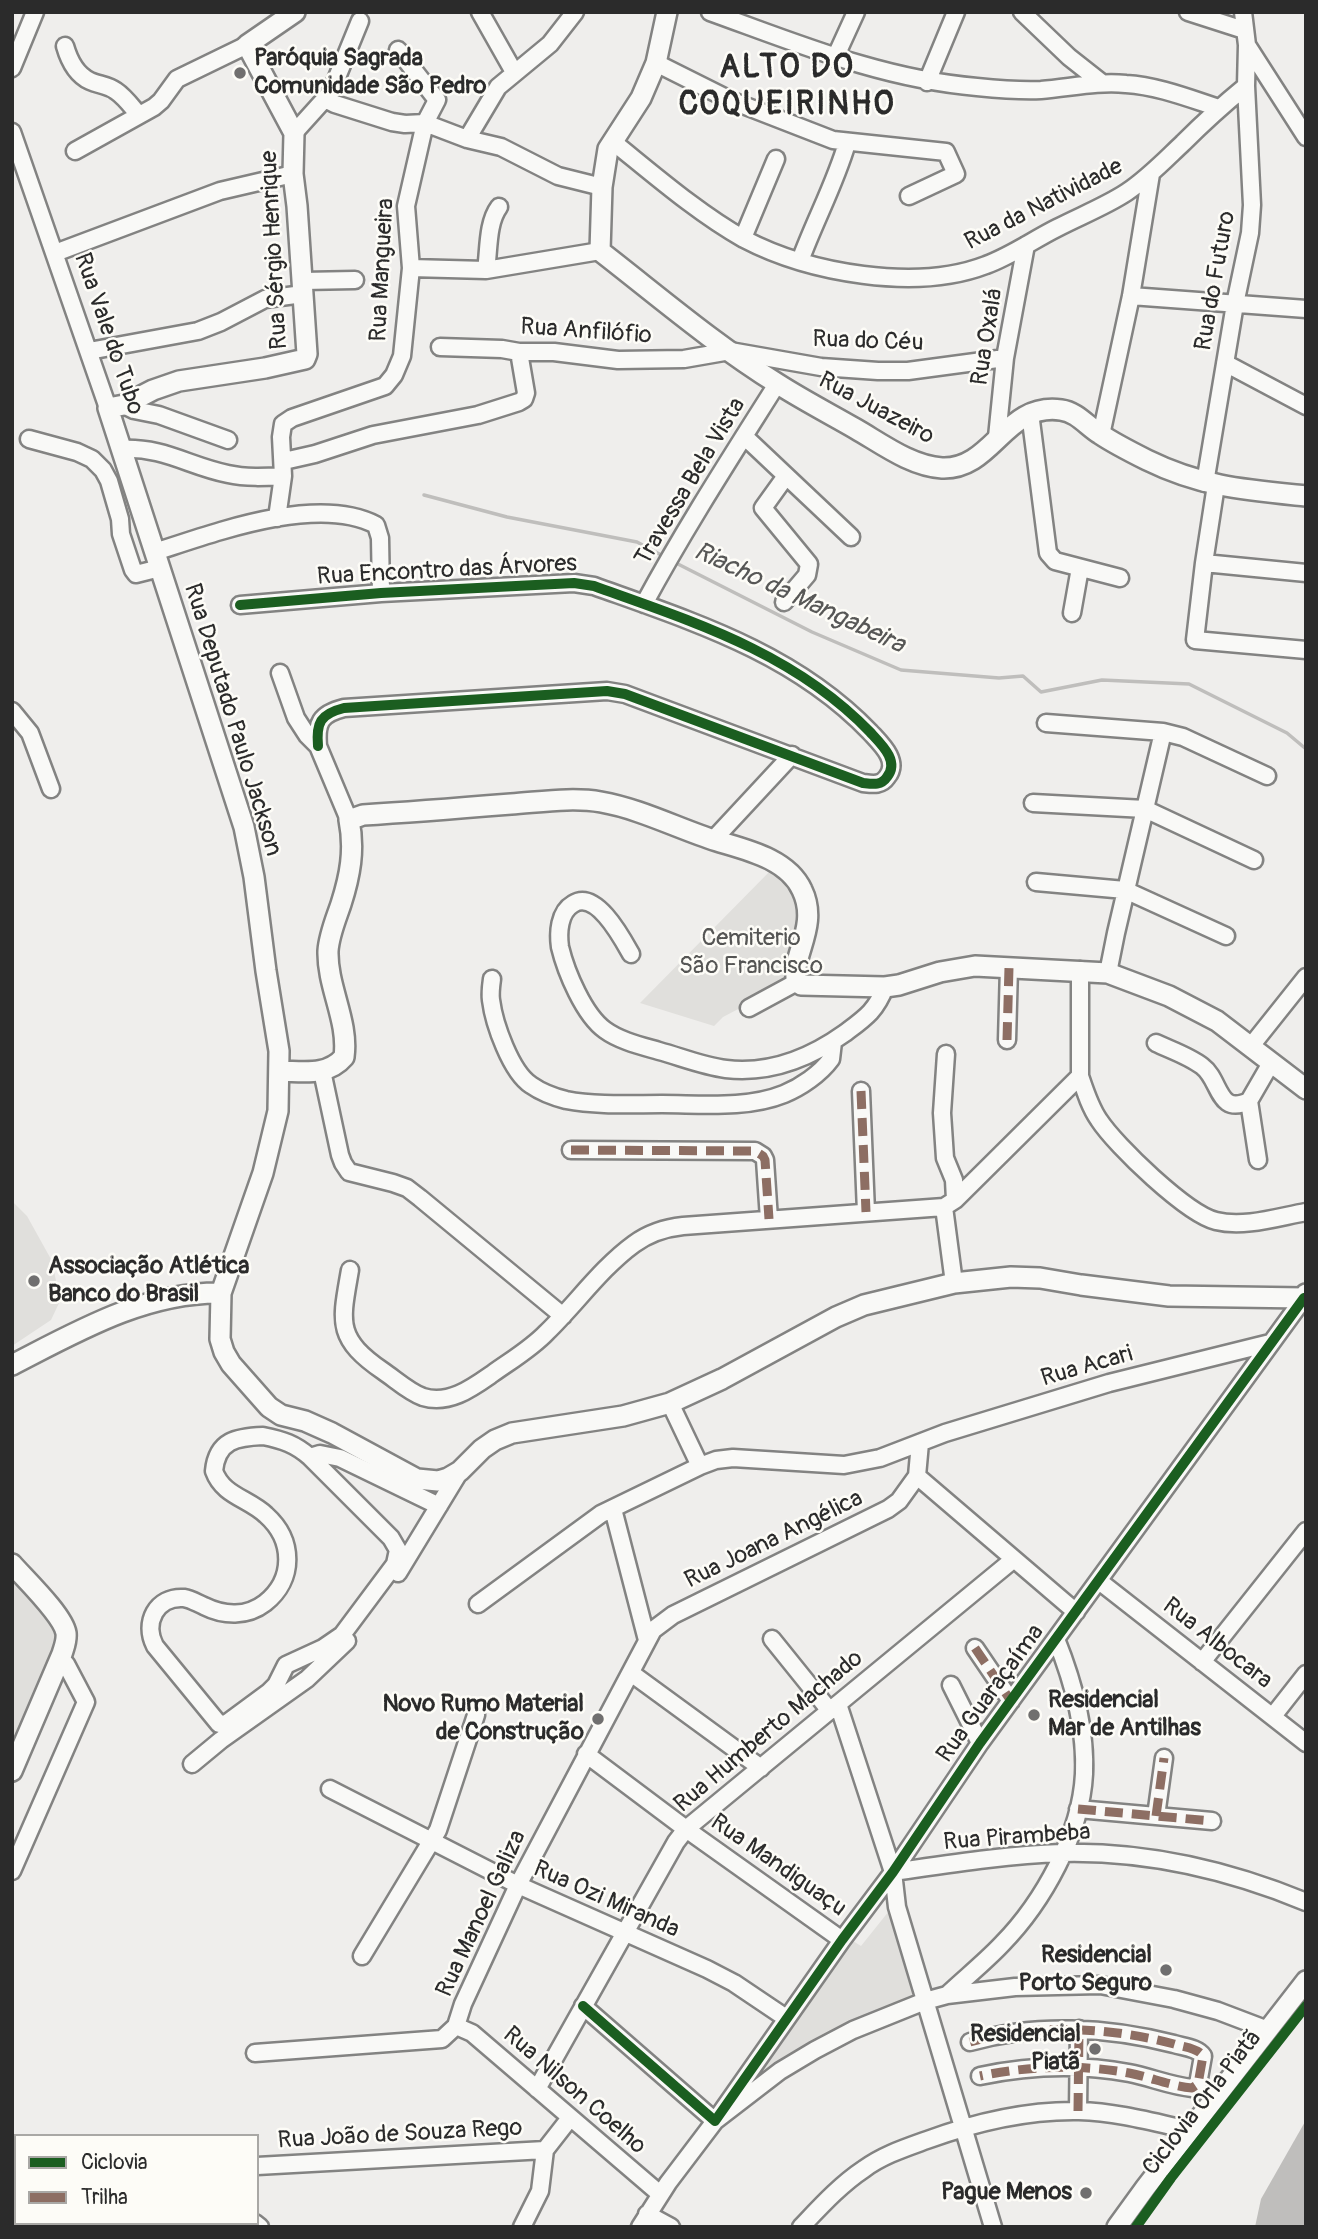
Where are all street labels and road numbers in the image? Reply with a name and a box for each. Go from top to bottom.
street label: Rua Sérgio Henrique [255,150,295,350]
street label: Rua da Natividade [960,153,1128,257]
street label: Rua Mangueira [365,198,401,342]
street label: Rua do Futuro [1190,209,1242,353]
street label: Rua Vale do Tubo [67,249,149,419]
street label: Rua Oxalá [966,287,1010,387]
street label: Rua Anfilófio [520,313,652,351]
street label: Rua do Céu [812,326,924,358]
street label: Rua Juazeiro [813,367,939,451]
street label: Travessa Bela Vista [630,393,752,571]
street label: Rua Encontro das Árvores [316,550,578,592]
street label: Rua Deputado Paulo Jackson [177,580,287,860]
street label: Rua Acari [1038,1340,1136,1394]
street label: Rua Joana Angélica [680,1484,868,1596]
street label: Rua Albocara [1156,1592,1278,1696]
street label: Rua Guaraçaíma [931,1619,1051,1769]
street label: Rua Humberto Machado [669,1645,869,1819]
street label: Rua Mandiguaçu [704,1808,852,1924]
street label: Rua Pirambeba [942,1818,1092,1858]
street label: Rua Manoel Galiza [431,1826,533,2002]
street label: Rua Ozi Miranda [529,1855,683,1945]
street label: Rua Nilson Coelho [497,2021,651,2161]
street label: Ciclovia Orla Piatã [1137,2024,1269,2182]
street label: Rua João de Souza Rego [277,2114,523,2156]

